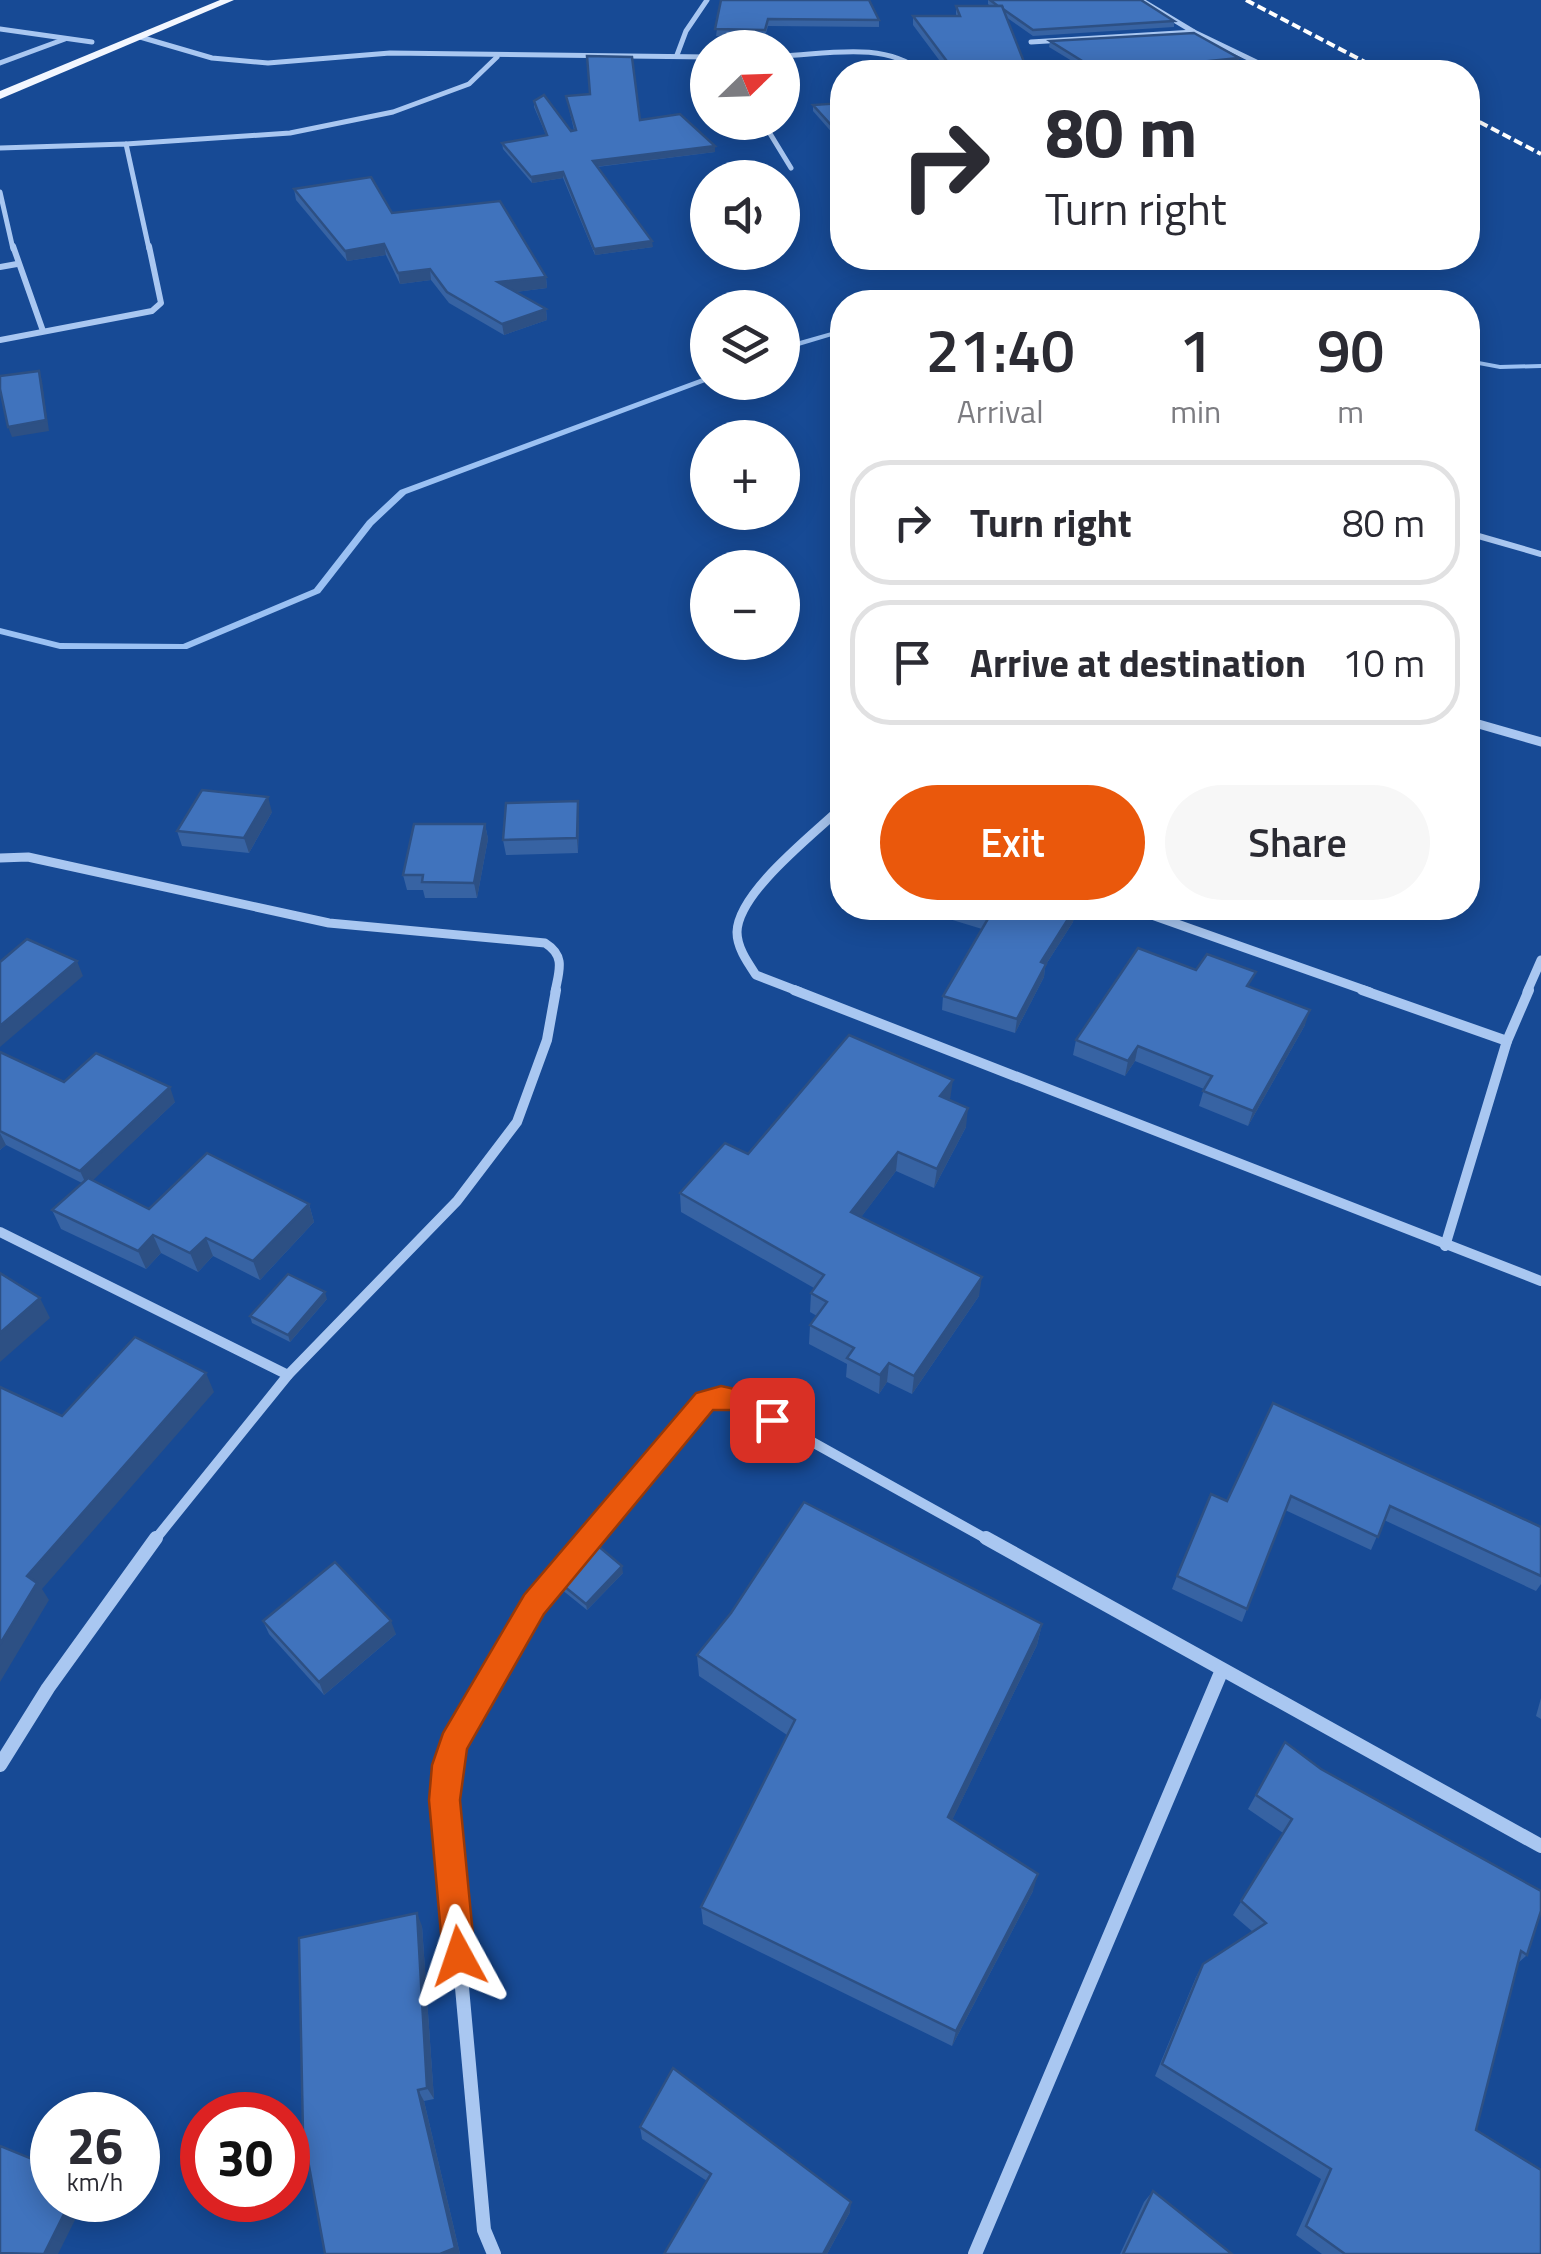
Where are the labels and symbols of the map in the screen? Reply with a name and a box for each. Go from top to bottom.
north arrow [690,30,800,140]
pin [730,1378,815,1463]
position arrow [407,1904,511,2008]
speed limit sign: 30 [180,2092,310,2222]

